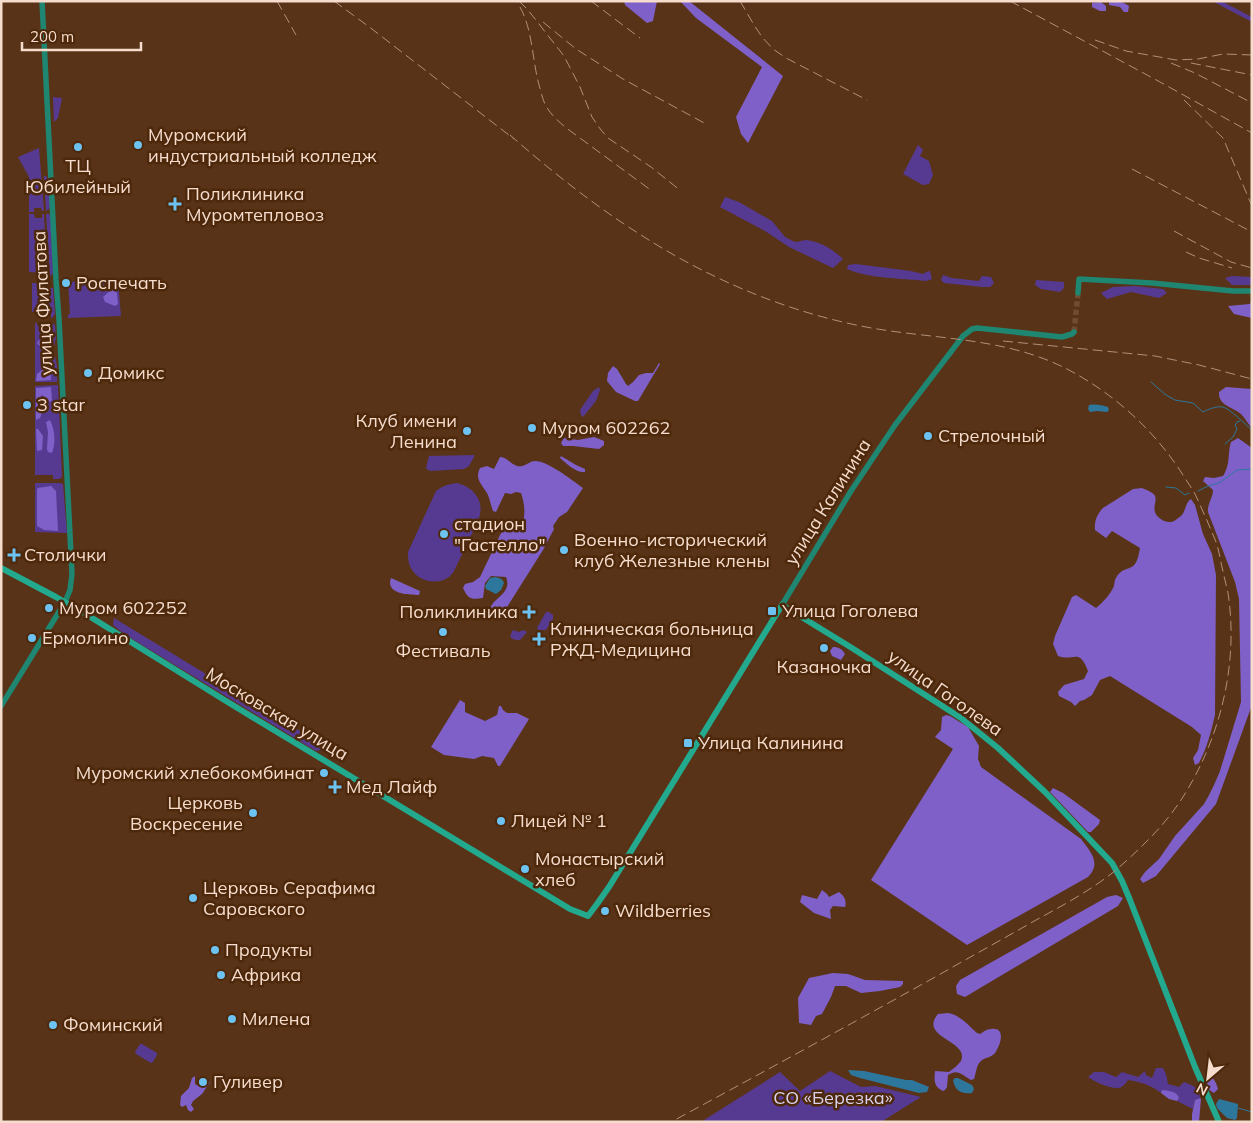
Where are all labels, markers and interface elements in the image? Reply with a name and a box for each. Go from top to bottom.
scale bar [22,20,141,52]
text: 200 m [30,27,74,46]
place label: Муромский индустриальный колледж [148,123,377,167]
marker: Муромский индустриальный колледж [132,139,144,151]
marker: ТЦ Юбилейный [72,141,84,153]
place label: ТЦ Юбилейный [25,154,131,198]
place label: Поликлиника Муромтепловоз [186,182,324,226]
marker: Поликлиника Муромтепловоз [168,197,182,211]
street label: улица Филатова [27,230,58,376]
place label: Роспечать [76,271,167,294]
marker: Роспечать [60,277,72,289]
place label: Домикс [98,361,165,384]
marker: Домикс [82,367,94,379]
place label: 3 star [37,393,85,416]
marker: 3 star [21,399,33,411]
place label: Клуб имени Ленина [355,409,457,453]
place label: Муром 602262 [542,416,670,439]
marker: Муром 602262 [526,422,538,434]
place label: Стрелочный [938,424,1045,447]
marker: Клуб имени Ленина [461,425,473,437]
marker: Стрелочный [922,430,934,442]
street label: улица Калинина [780,434,876,569]
place label: стадион "Гастелло" [454,512,545,556]
marker: стадион "Гастелло" [438,528,450,540]
place label: Военно-исторический клуб Железные клены [574,528,770,572]
place label: Столички [24,543,107,566]
marker: Военно-исторический клуб Железные клены [558,544,570,556]
marker: Столички [8,549,20,561]
place label: Муром 602252 [59,596,187,619]
place label: Улица Гоголева [781,599,919,622]
place label: Поликлиника [400,600,518,623]
marker: Муром 602252 [43,602,55,614]
marker: Поликлиника [522,605,536,619]
marker: Улица Гоголева [766,605,778,617]
place label: Клиническая больница РЖД-Медицина [550,617,754,661]
place label: Ермолино [42,626,128,649]
marker: Фестиваль [437,626,449,638]
marker: Ермолино [26,632,38,644]
marker: Клиническая больница РЖД-Медицина [532,632,546,646]
place label: Фестиваль [395,639,491,662]
marker: Казаночка [818,642,830,654]
street label: улица Гоголева [883,644,1007,741]
place label: Казаночка [777,655,871,678]
street label: Московская улица [202,662,353,765]
place label: Улица Калинина [697,731,844,754]
marker: Улица Калинина [682,737,694,749]
place label: Муромский хлебокомбинат [76,761,315,784]
marker: Муромский хлебокомбинат [318,767,330,779]
place label: Мед Лайф [346,775,437,798]
marker: Мед Лайф [328,780,342,794]
place label: Церковь Воскресение [130,791,243,835]
marker: Церковь Воскресение [247,807,259,819]
place label: Лицей № 1 [511,809,607,832]
marker: Лицей № 1 [495,815,507,827]
place label: Монастырский хлеб [535,847,665,891]
marker: Монастырский хлеб [519,863,531,875]
place label: Церковь Серафима Саровского [203,876,376,920]
marker: Церковь Серафима Саровского [187,892,199,904]
place label: Wildberries [615,899,711,922]
marker: Wildberries [599,905,611,917]
place label: Продукты [225,938,312,961]
marker: Продукты [209,944,221,956]
place label: Африка [231,963,301,986]
marker: Африка [215,969,227,981]
place label: Милена [242,1007,310,1030]
place label: Фоминский [63,1013,163,1036]
marker: Милена [226,1013,238,1025]
marker: Фоминский [47,1019,59,1031]
north arrow [1183,1053,1233,1103]
place label: Гуливер [213,1070,283,1093]
marker: Гуливер [197,1076,209,1088]
text: N [1193,1079,1211,1100]
park label: СО «Березка» [773,1086,893,1109]

